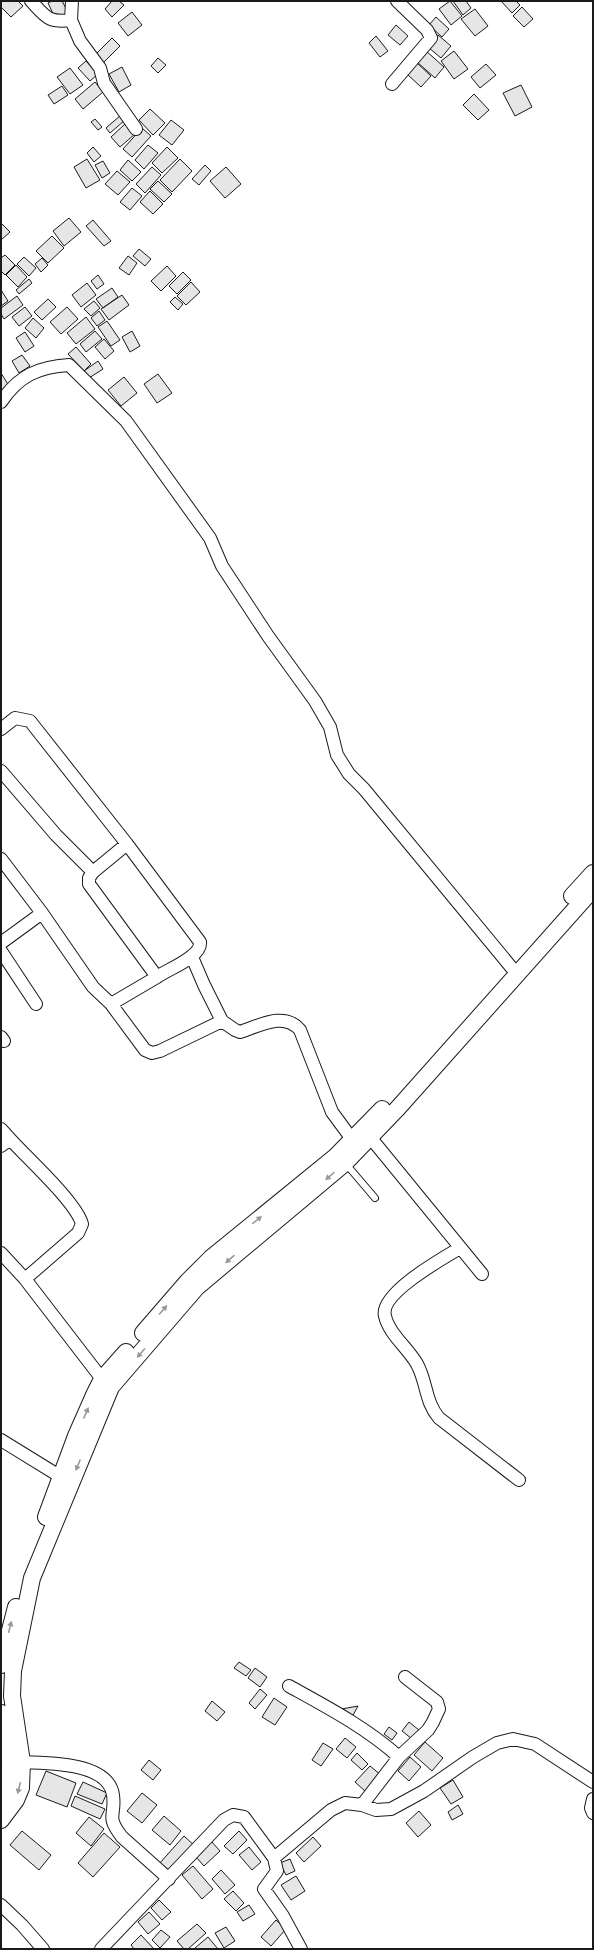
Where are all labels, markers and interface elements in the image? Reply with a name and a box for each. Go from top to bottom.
one-way arrow [325,1171,335,1181]
one-way arrow [251,1215,262,1224]
one-way arrow [225,1254,235,1263]
one-way arrow [159,1304,168,1315]
one-way arrow [136,1348,145,1358]
one-way arrow [83,1407,89,1418]
one-way arrow [75,1459,81,1470]
one-way arrow [8,1621,14,1634]
one-way arrow [16,1782,22,1795]

